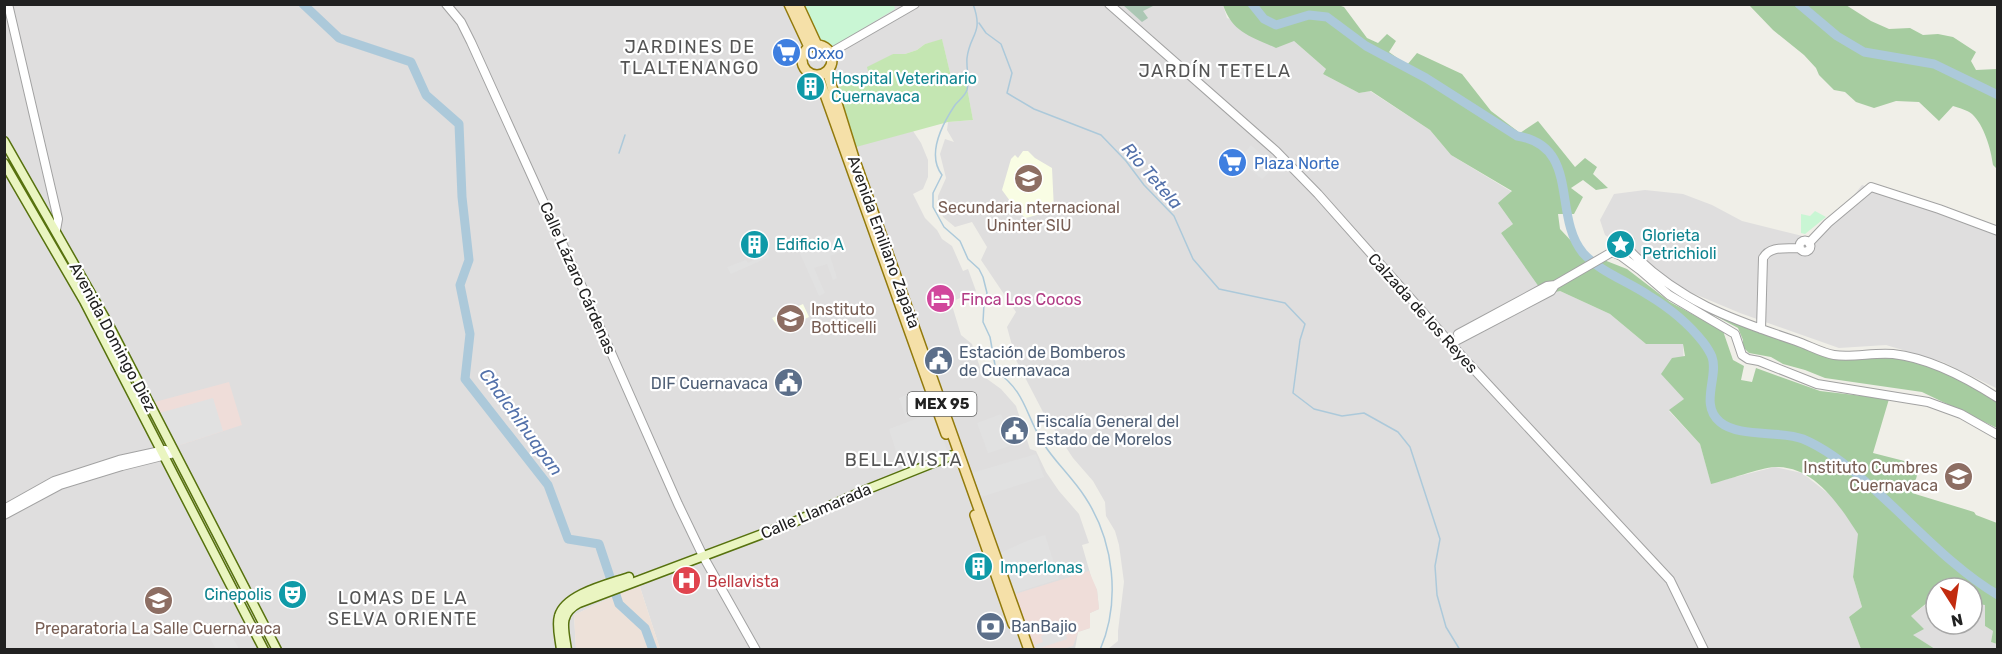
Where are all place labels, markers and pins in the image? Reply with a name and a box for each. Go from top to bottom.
supermarket icon: Oxxo [770,37,802,69]
place label: Oxxo [807,44,844,63]
place label: Hospital Veterinario Cuernavaca [831,69,977,106]
building icon: Hospital Veterinario Cuernavaca [794,71,826,103]
supermarket icon: Plaza Norte [1217,147,1249,179]
place label: Plaza Norte [1254,154,1340,173]
school or university icon: Secundaria nternacional Uninter SIU [1013,163,1045,195]
place label: Secundaria nternacional Uninter SIU [938,198,1120,235]
place label: Glorieta Petrichioli [1642,226,1717,263]
building icon: Edificio A [739,228,771,260]
place icon: Glorieta Petrichioli [1605,228,1637,260]
place label: Edificio A [776,235,844,254]
hotel icon: Finca Los Cocos [924,283,956,315]
place label: Finca Los Cocos [961,290,1082,309]
place label: Instituto Botticelli [811,300,877,337]
school or university icon: Instituto Botticelli [774,302,806,334]
place label: Estación de Bomberos de Cuernavaca [959,343,1126,380]
public building icon: Estación de Bomberos de Cuernavaca [922,345,954,377]
public building icon: DIF Cuernavaca [773,367,805,399]
place label: DIF Cuernavaca [651,374,768,393]
place label: Fiscalía General del Estado de Morelos [1036,412,1179,449]
public building icon: Fiscalía General del Estado de Morelos [999,414,1031,446]
place label: Instituto Cumbres Cuernavaca [1803,458,1938,495]
school or university icon: Instituto Cumbres Cuernavaca [1943,460,1975,492]
building icon: Imperlonas [963,551,995,583]
place label: Imperlonas [1000,558,1083,577]
hospital icon: Bellavista [670,565,702,597]
place label: Bellavista [707,572,779,591]
theatre icon: Cinepolis [277,578,309,610]
school or university icon: Preparatoria La Salle Cuernavaca [142,584,174,616]
place label: Cinepolis [204,585,272,604]
bank icon: BanBajio [974,610,1006,642]
place label: BanBajio [1011,617,1077,636]
place label: Preparatoria La Salle Cuernavaca [35,619,281,638]

